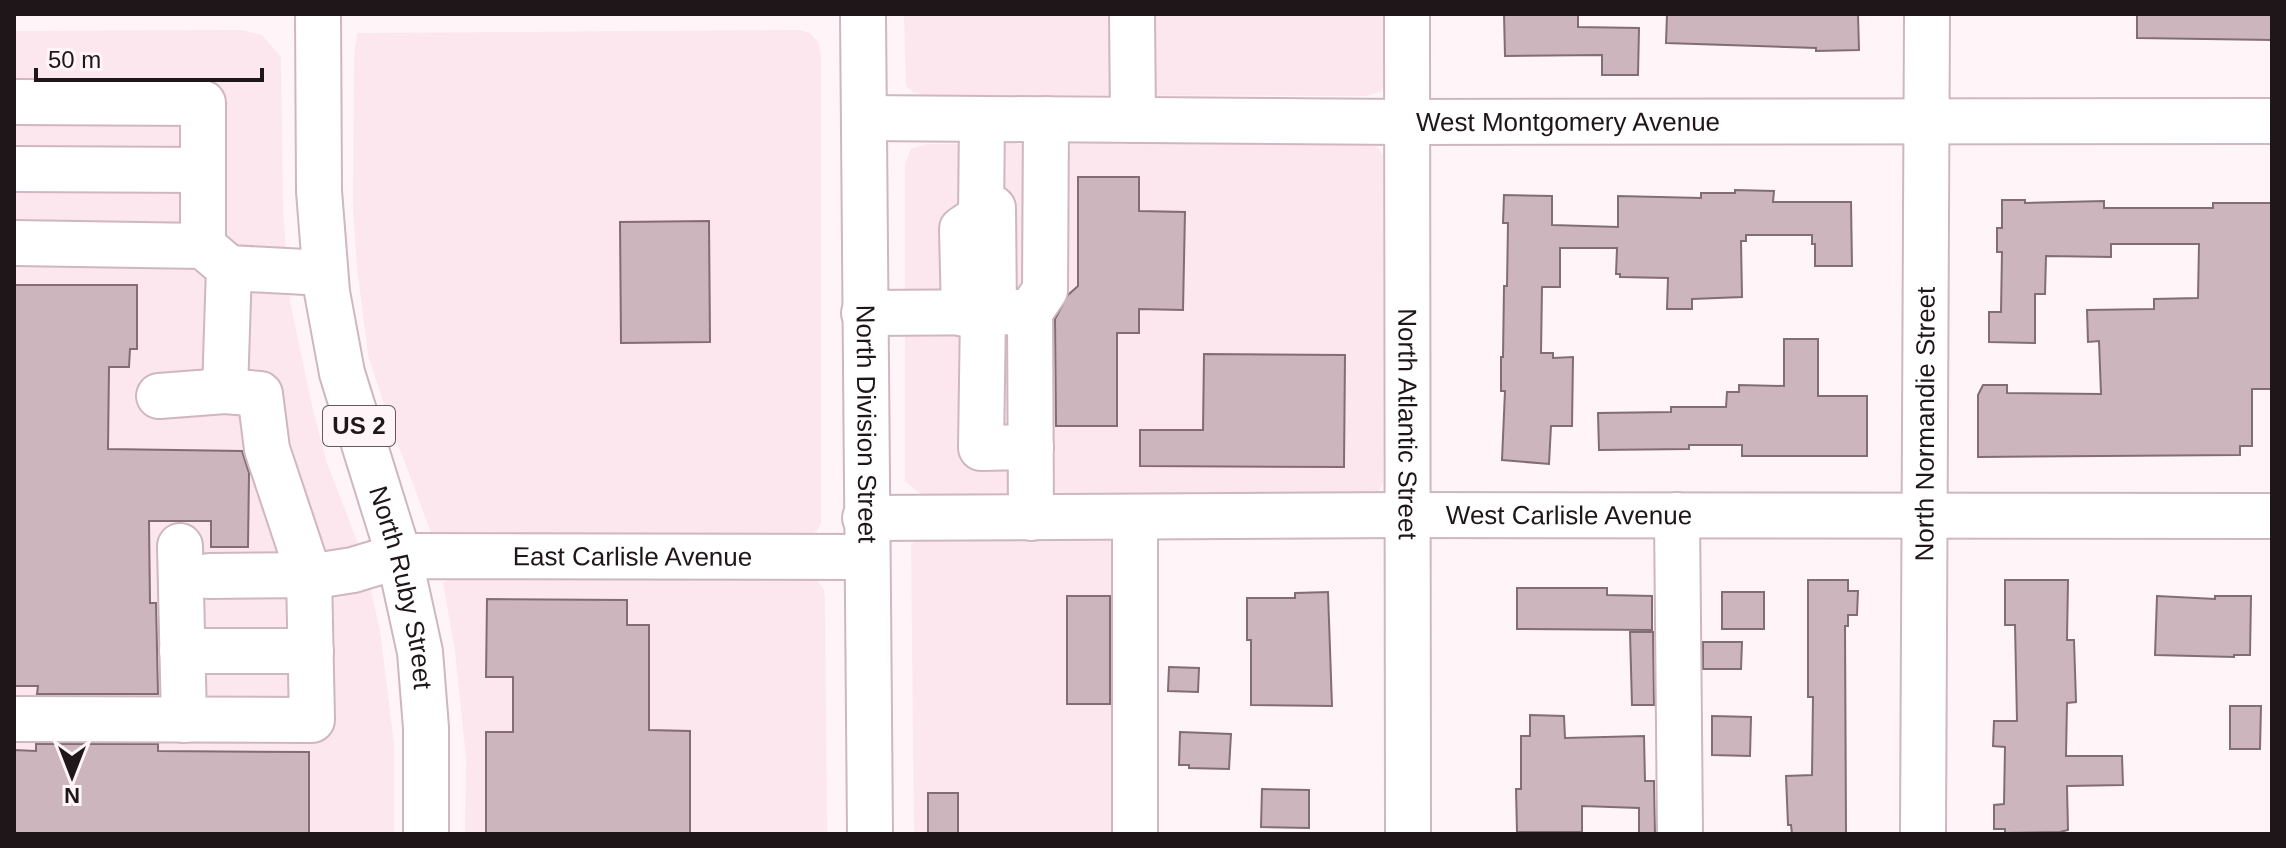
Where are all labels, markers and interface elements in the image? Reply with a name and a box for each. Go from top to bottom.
scale bar [36,32,262,82]
text: 50 m [48,46,101,73]
street label: West Montgomery Avenue [1416,107,1720,137]
street label: North Normandie Street [1909,286,1941,561]
street label: North Division Street [850,305,883,544]
street label: North Atlantic Street [1392,308,1423,540]
road number: US 2 [323,406,395,446]
street label: North Ruby Street [363,482,438,691]
street label: West Carlisle Avenue [1446,500,1692,530]
street label: East Carlisle Avenue [513,541,752,572]
north arrow [32,736,112,816]
text: N [64,783,80,808]

